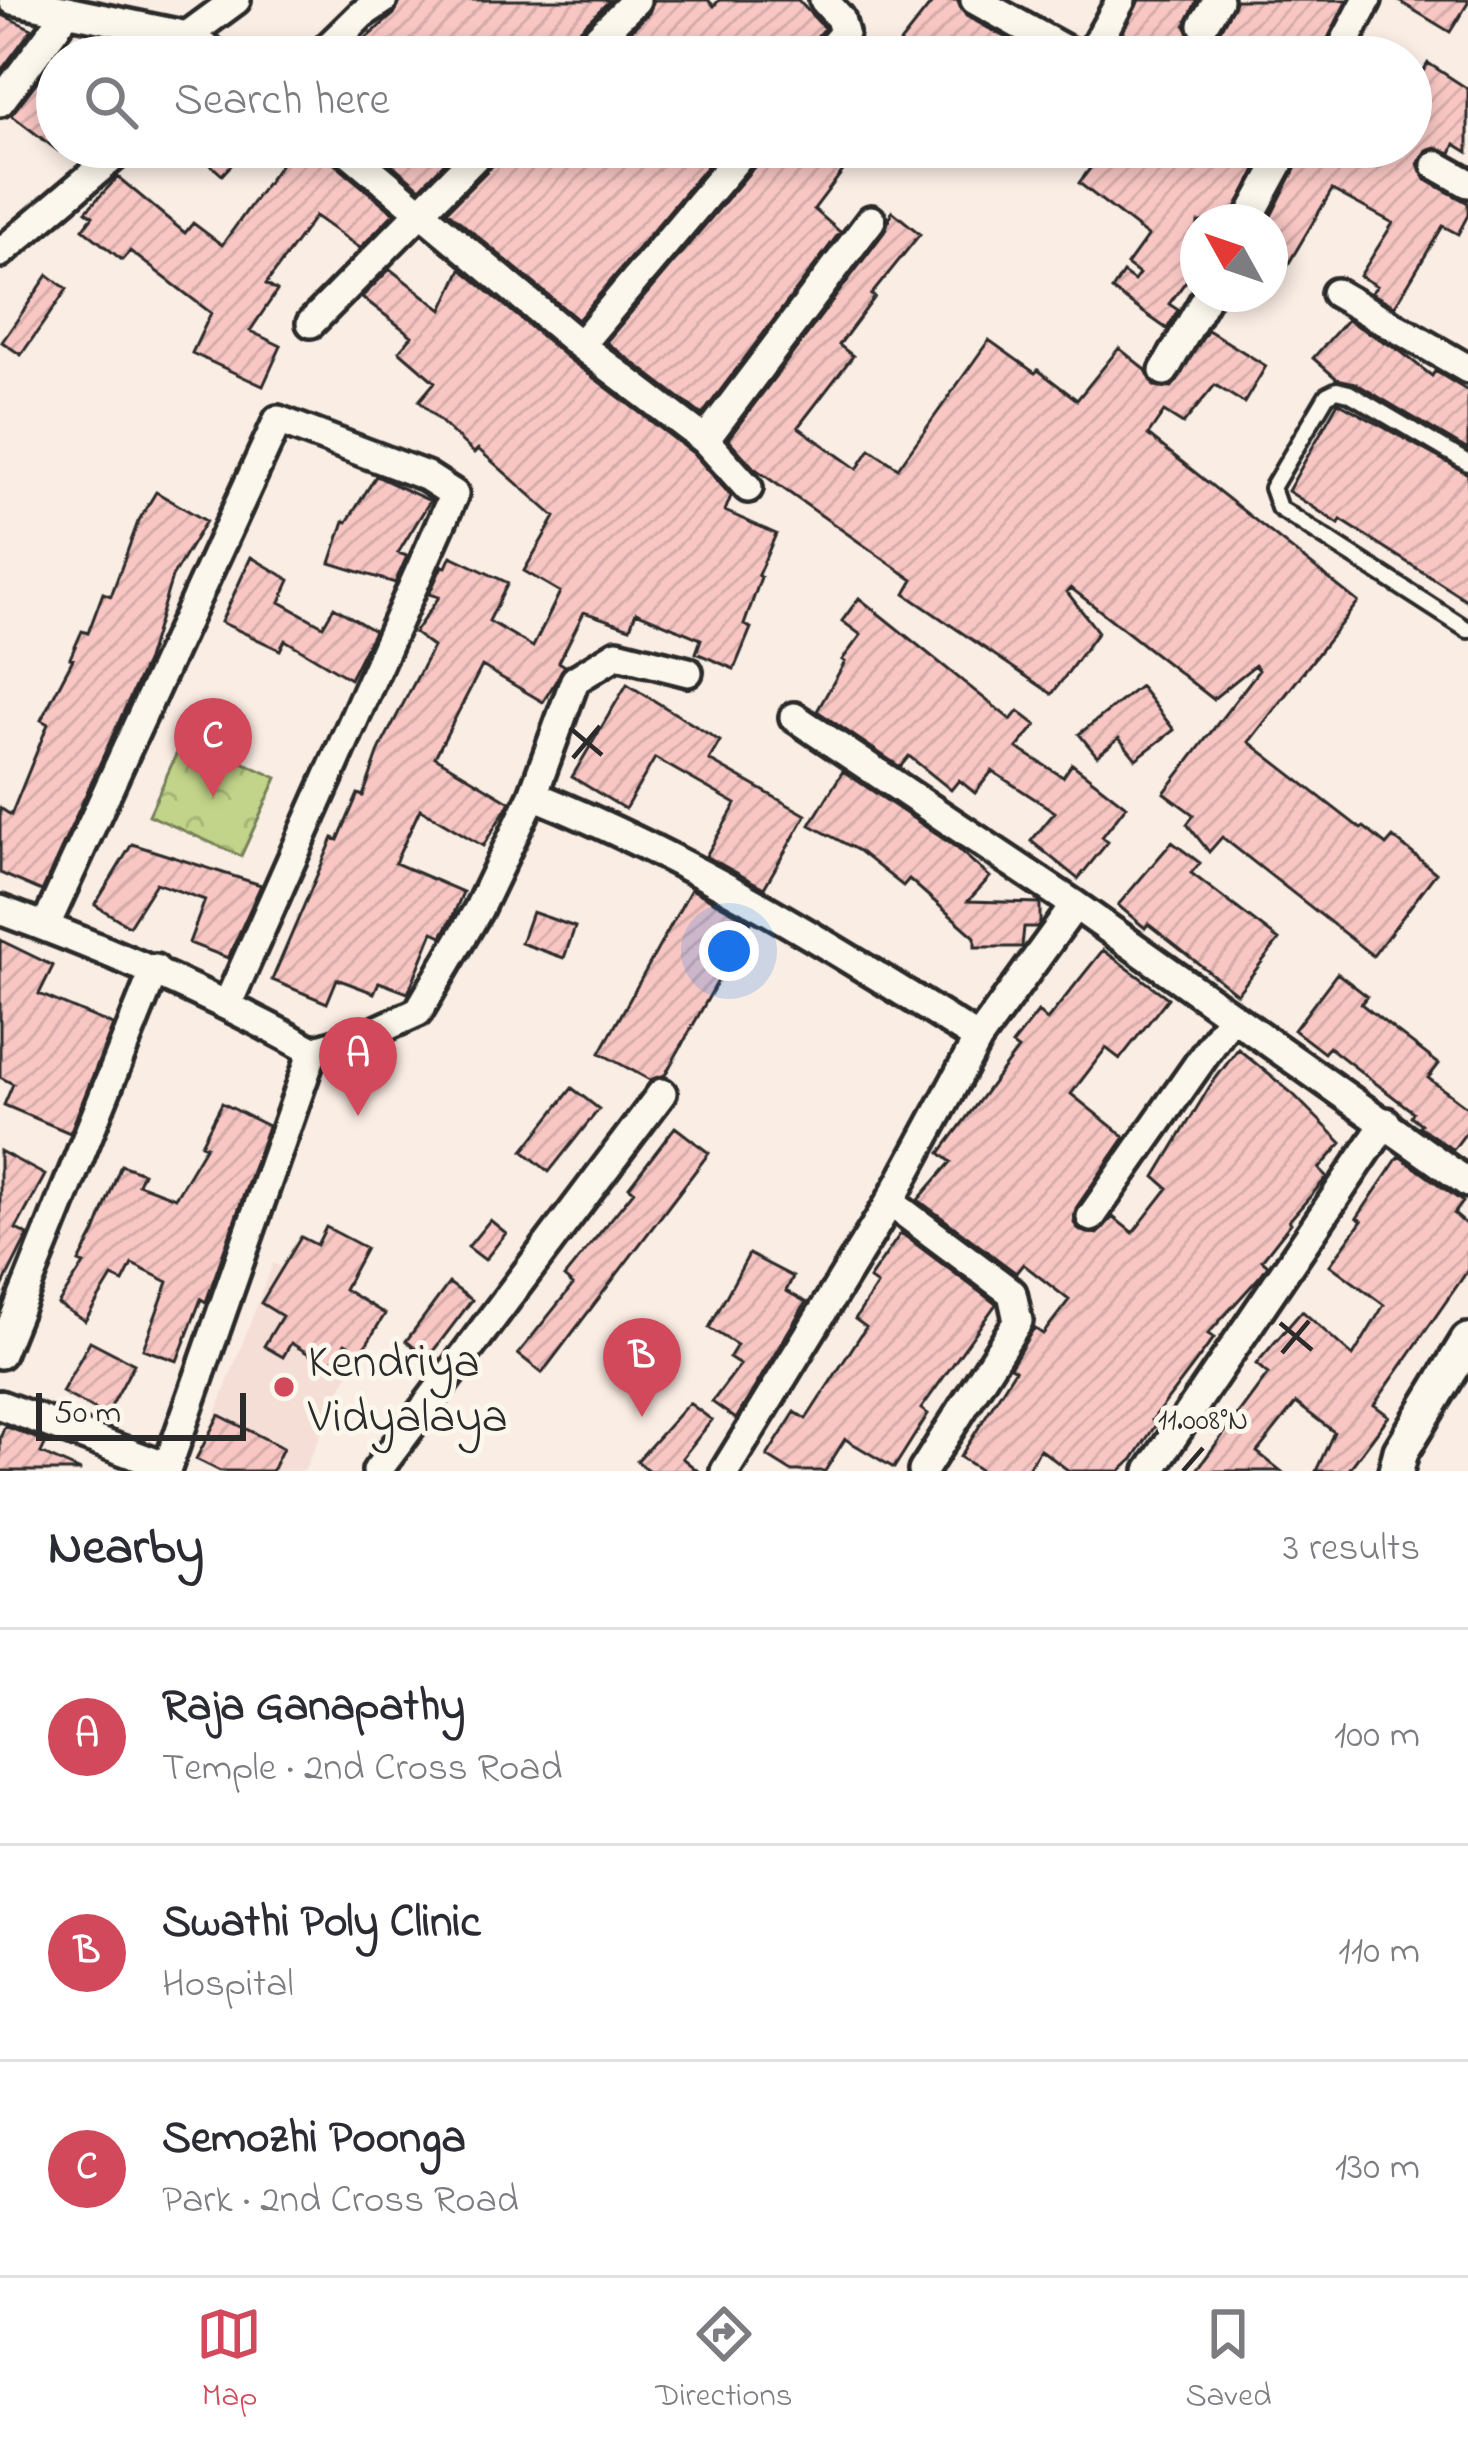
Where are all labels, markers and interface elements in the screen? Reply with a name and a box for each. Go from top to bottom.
search box [36,36,1432,168]
icon: search [78,69,144,135]
text: Search here [174,69,390,135]
north arrow [1180,204,1288,312]
pin: C [174,698,252,797]
your location [699,921,759,981]
pin: A [319,1017,397,1116]
pin: B [603,1318,681,1417]
place label: Kendriya Vidyalaya [307,1329,508,1454]
marker: Kendriya Vidyalaya [271,1374,297,1400]
scale bar [36,1387,246,1440]
text: 50 m [54,1390,121,1438]
text: 11.008°N [1158,1400,1248,1444]
text: Nearby [48,1512,204,1587]
text: 3 results [1283,1521,1420,1578]
text: Raja Ganapathy [162,1675,465,1741]
text: A [75,1708,99,1765]
text: 100 m [1334,1708,1420,1765]
text: Temple · 2nd Cross Road [162,1741,562,1798]
text: Swathi Poly Clinic [162,1891,480,1957]
text: B [74,1924,100,1981]
text: 110 m [1338,1924,1420,1981]
text: Hospital [162,1957,294,2014]
text: Semozhi Poonga [162,2107,466,2173]
text: C [76,2140,98,2197]
text: 130 m [1335,2140,1420,2197]
text: Park · 2nd Cross Road [162,2173,519,2230]
tab: Map [196,2301,262,2421]
tab: Directions [655,2301,793,2421]
tab: Saved [1185,2301,1272,2421]

